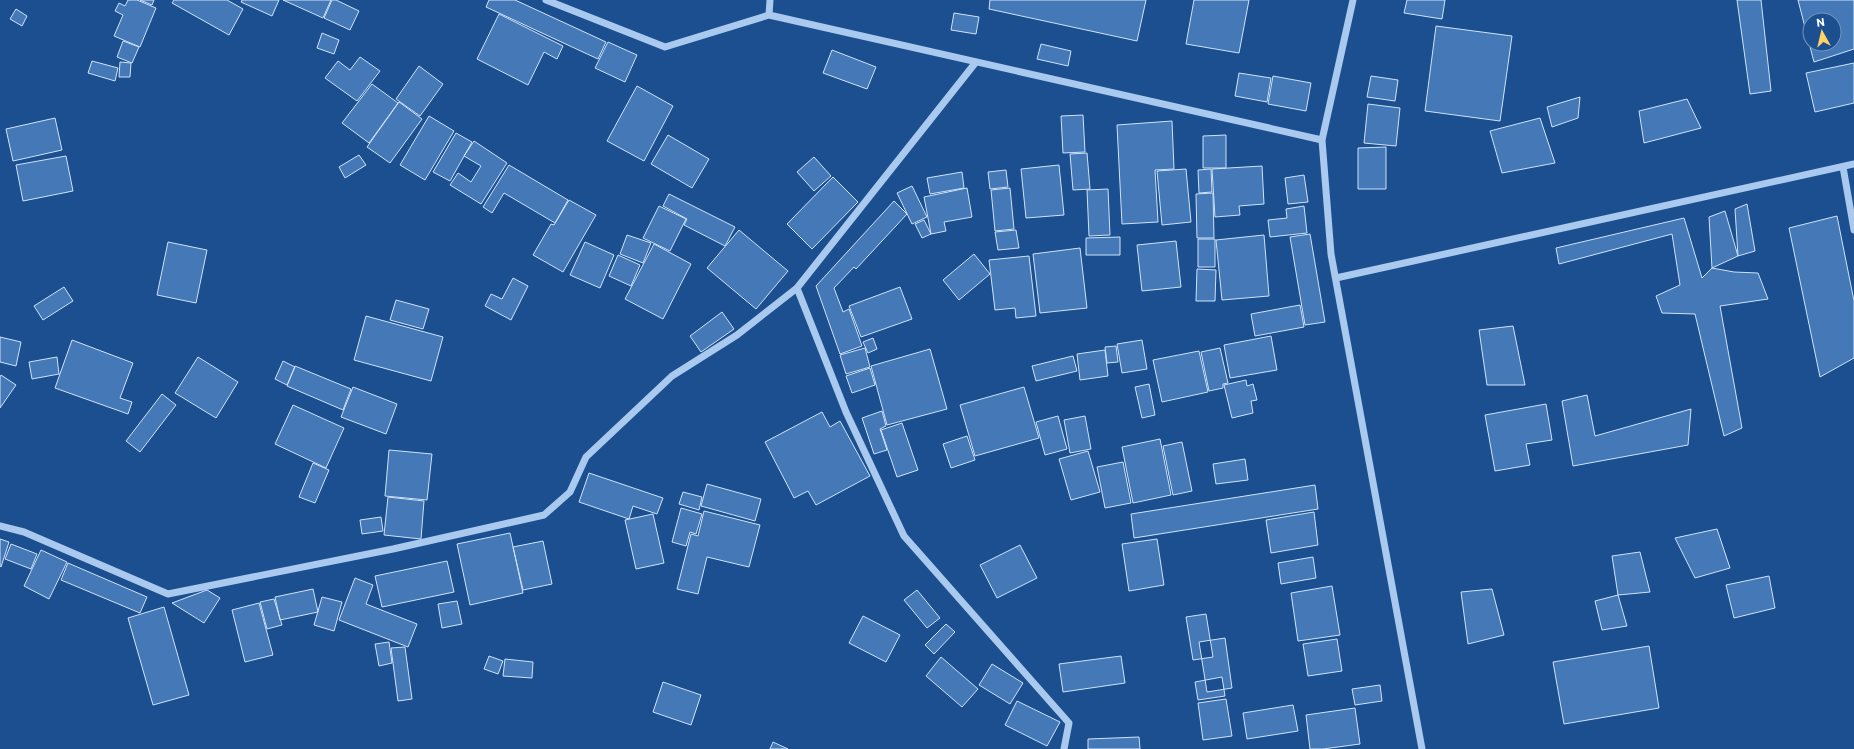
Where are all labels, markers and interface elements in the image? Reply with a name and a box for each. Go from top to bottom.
north arrow [1802,12,1842,52]
text: N [1816,15,1826,29]

